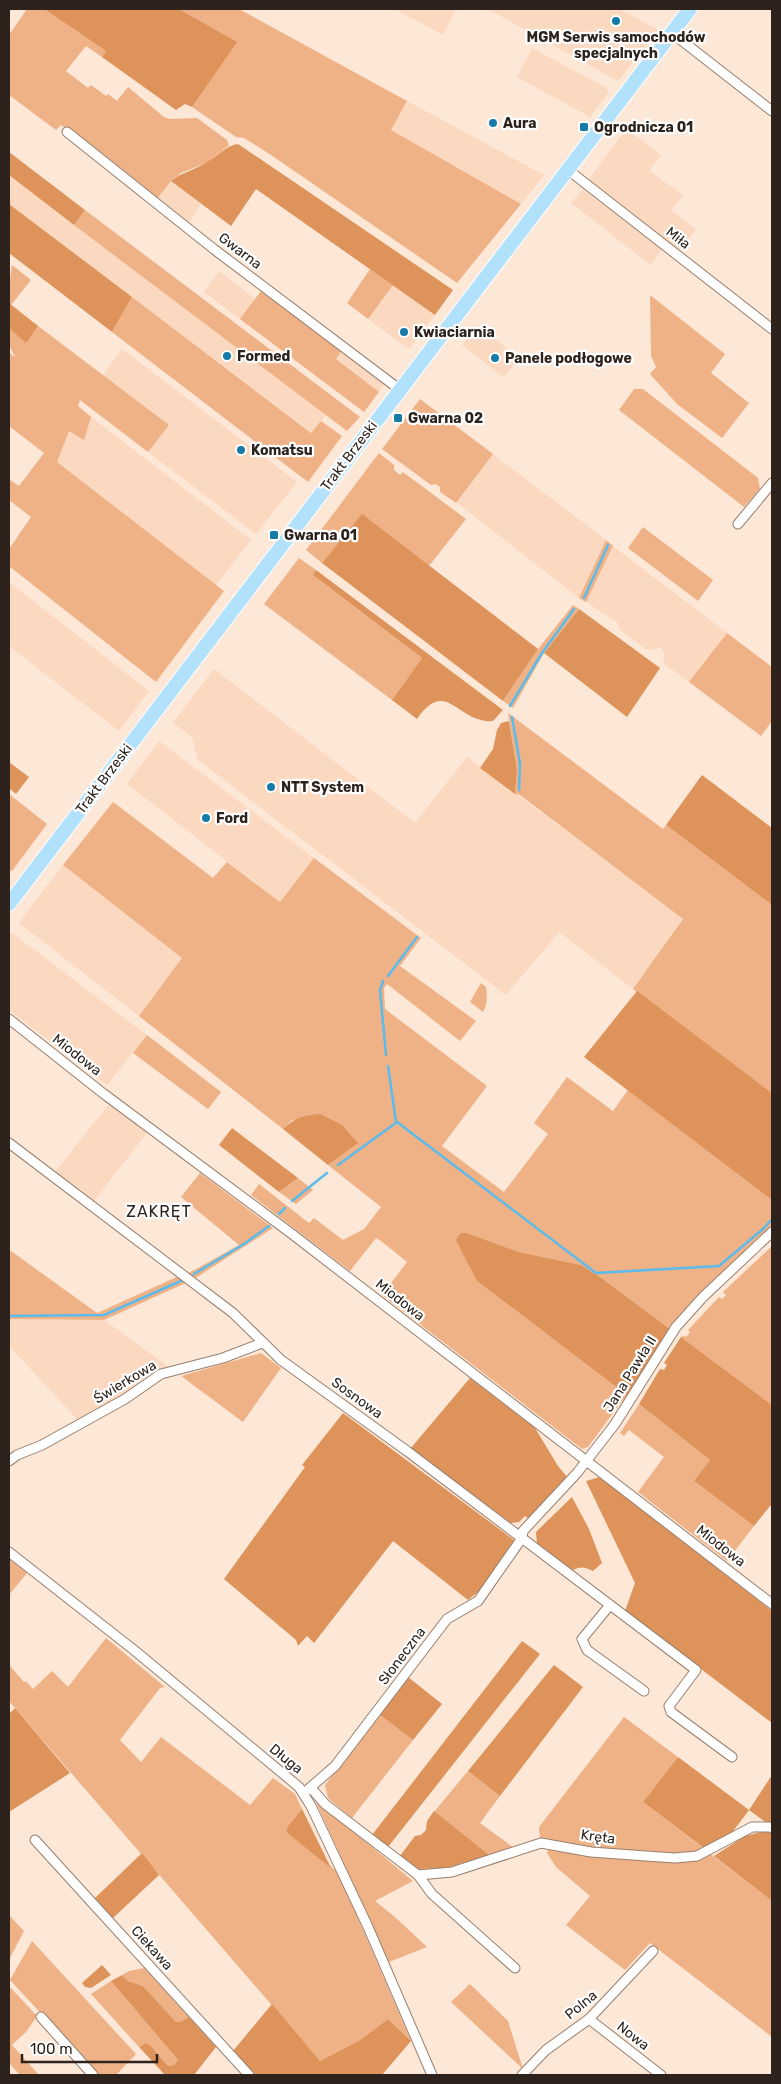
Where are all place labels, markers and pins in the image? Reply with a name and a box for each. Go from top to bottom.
marker: MGM Serwis samochodów specjalnych [610,15,622,27]
place label: MGM Serwis samochodów specjalnych [527,29,706,62]
place label: Aura [503,115,536,132]
marker: Aura [487,117,499,129]
place label: Ogrodnicza 01 [594,119,693,136]
marker: Ogrodnicza 01 [578,121,590,133]
place label: Kwiaciarnia [414,324,495,341]
marker: Kwiaciarnia [398,326,410,338]
place label: Formed [237,348,291,365]
marker: Formed [221,350,233,362]
place label: Panele podłogowe [505,350,632,367]
marker: Panele podłogowe [489,352,501,364]
place label: Gwarna 02 [408,410,483,427]
marker: Gwarna 02 [392,412,404,424]
place label: Komatsu [251,442,313,459]
marker: Komatsu [235,444,247,456]
place label: Gwarna 01 [284,527,357,544]
marker: Gwarna 01 [268,529,280,541]
place label: NTT System [281,779,364,796]
marker: NTT System [265,781,277,793]
place label: Ford [216,810,248,827]
marker: Ford [200,812,212,824]

